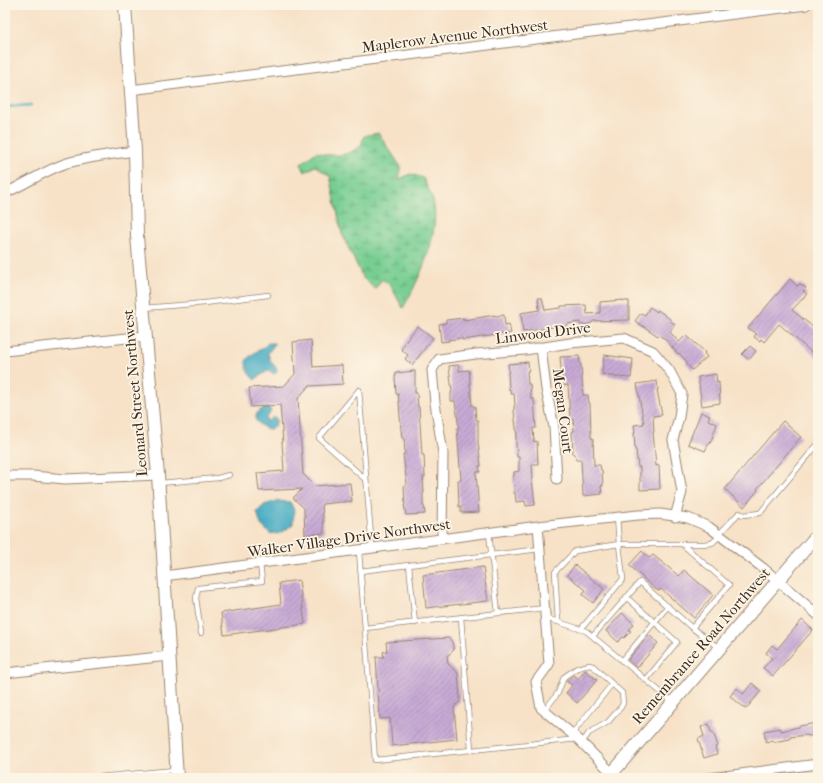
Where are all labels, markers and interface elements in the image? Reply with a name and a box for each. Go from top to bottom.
street label: Maplerow Avenue Northwest [361,16,550,56]
street label: Leonard Street Northwest [119,308,151,477]
street label: Linwood Drive [494,318,592,348]
street label: Megan Court [549,367,577,455]
street label: Walker Village Drive Northwest [245,515,452,561]
street label: Remembrance Road Northwest [628,564,774,728]

